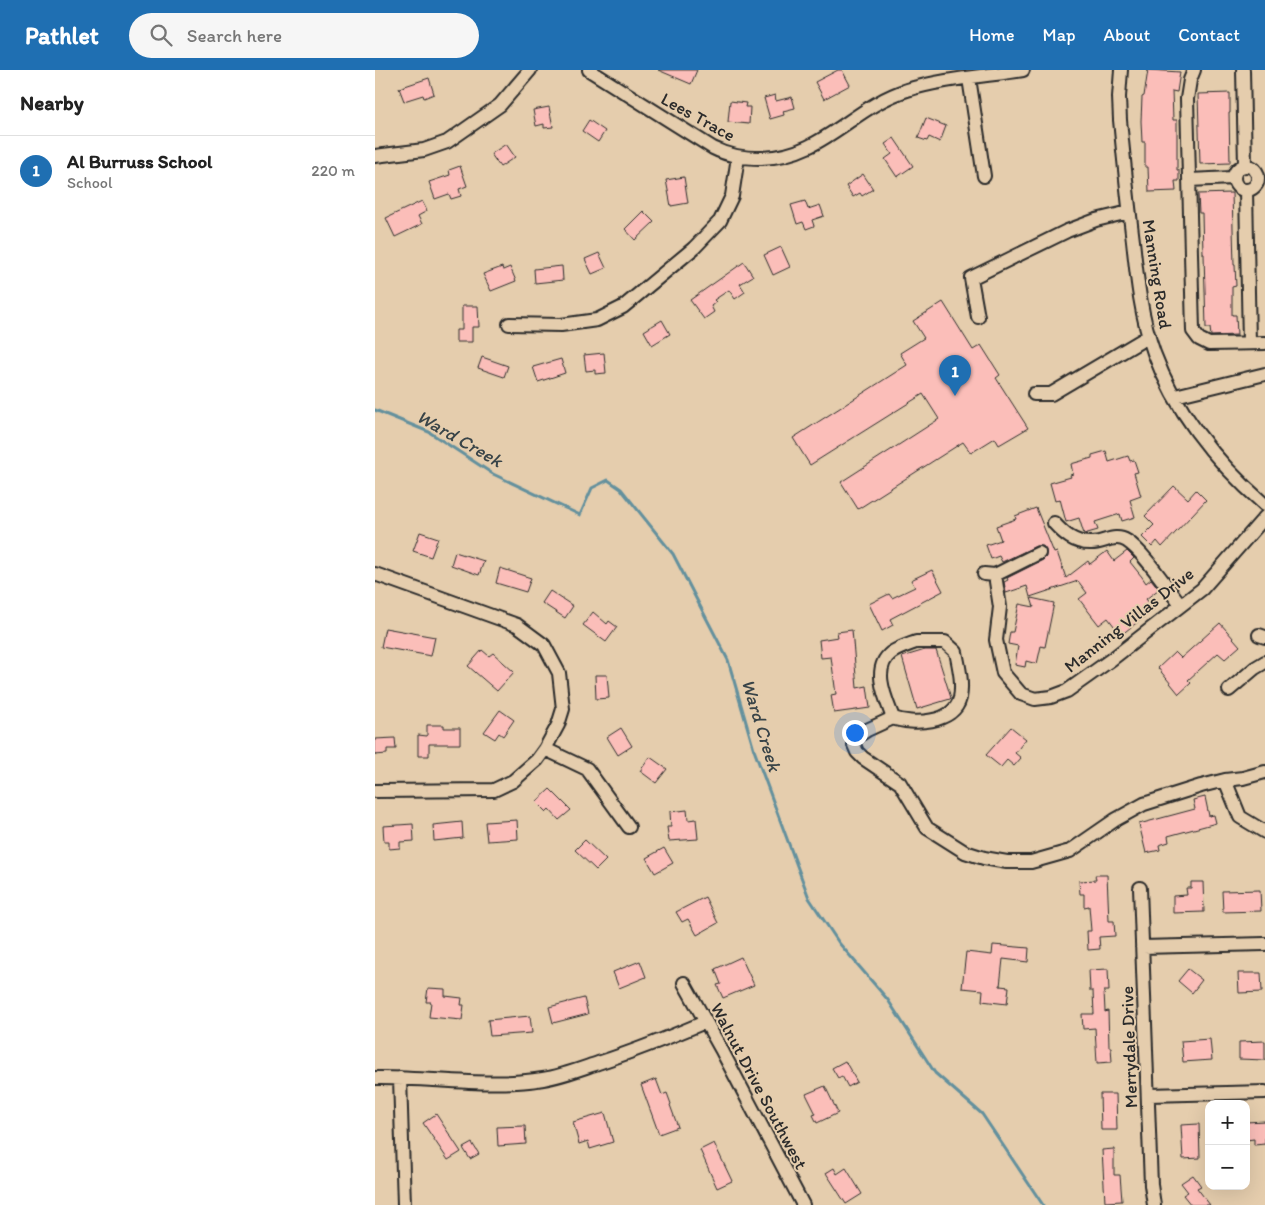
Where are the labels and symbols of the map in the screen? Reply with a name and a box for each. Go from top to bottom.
street label: Lees Trace [657,88,739,146]
street label: Manning Road [1137,218,1177,331]
pin: 1 [939,355,971,396]
water label: Ward Creek [413,405,508,473]
street label: Manning Villas Drive [1060,563,1198,677]
water label: Ward Creek [737,676,787,775]
your location [842,720,868,746]
street label: Merrydale Drive [1116,985,1142,1109]
street label: Walnut Drive Southwest [706,999,812,1173]

